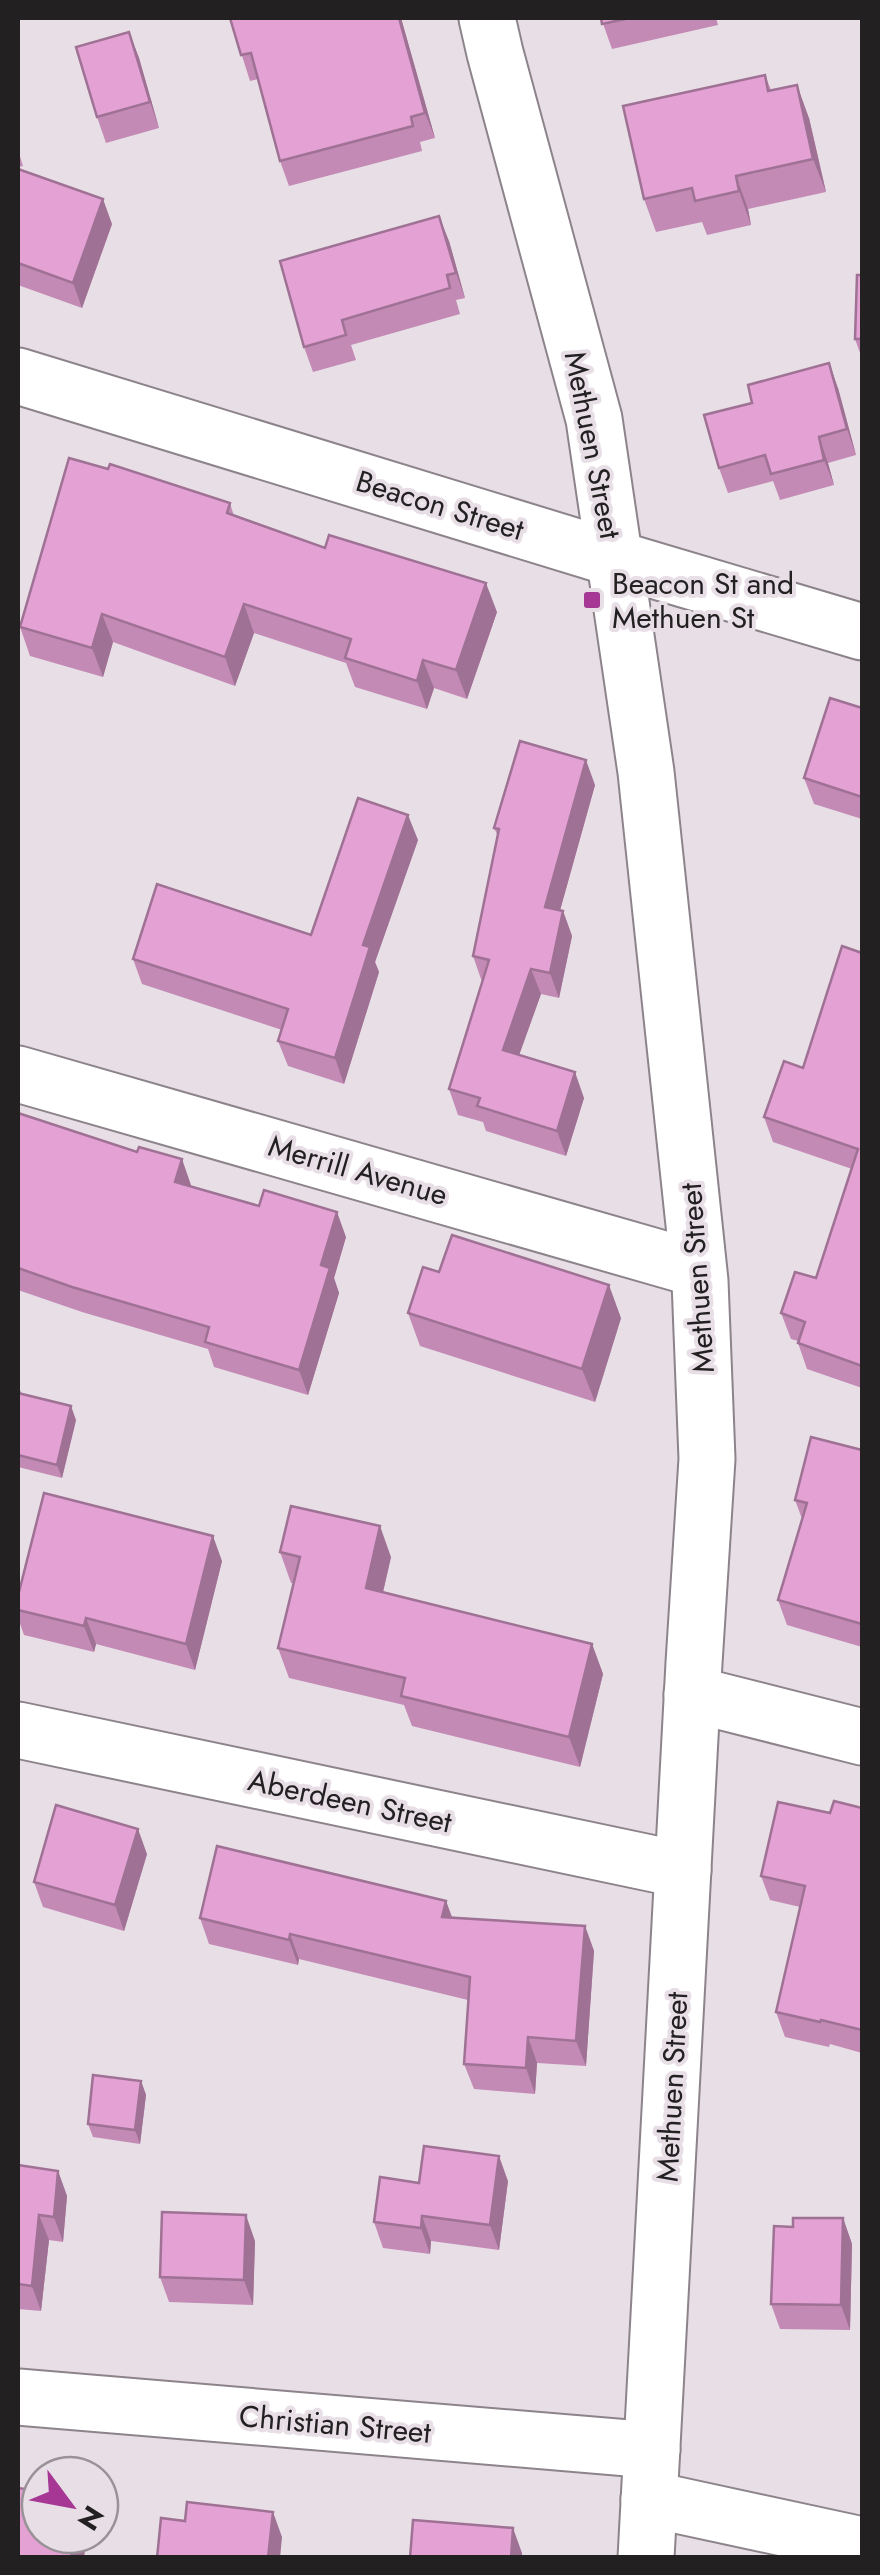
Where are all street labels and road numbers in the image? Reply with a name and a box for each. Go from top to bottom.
street label: Methuen Street [554,348,632,543]
street label: Beacon Street [351,459,530,551]
street label: Merrill Avenue [263,1124,453,1216]
street label: Methuen Street [669,1181,725,1374]
street label: Aberdeen Street [244,1758,456,1844]
street label: Methuen Street [646,1990,698,2183]
street label: Christian Street [237,2394,433,2454]

